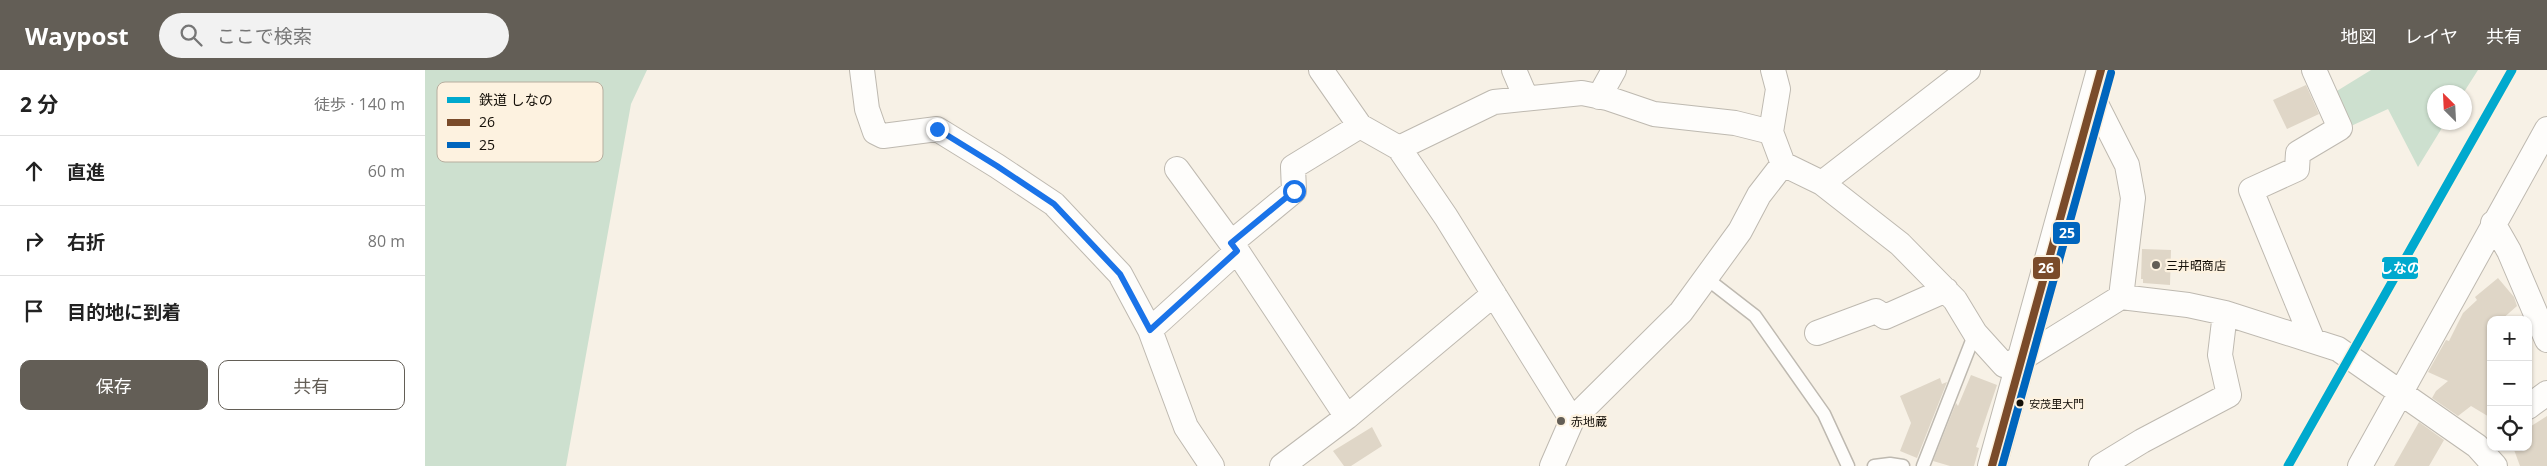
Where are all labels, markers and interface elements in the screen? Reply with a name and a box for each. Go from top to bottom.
search box [159,13,509,58]
text: Waypost [25,19,129,52]
icon: search [177,21,205,49]
text: ここで検索 [217,23,312,49]
text: 地図 [2341,24,2377,48]
text: レイヤ [2405,24,2458,48]
text: 共有 [2486,24,2522,48]
legend [437,82,603,162]
north arrow [2427,85,2472,130]
text: 2 分 [20,90,58,118]
text: 鉄道 しなの [479,90,553,109]
text: 徒歩 · 140 m [314,93,405,115]
text: 26 [479,112,495,131]
route end [926,118,949,141]
text: 25 [479,135,495,154]
icon: ahead [20,157,48,185]
text: 直進 [67,159,105,185]
text: 60 m [368,160,405,182]
route start [1283,180,1306,203]
line badge: 25 [2052,221,2081,245]
text: 25 [2059,223,2075,242]
icon: right [20,227,48,255]
text: 右折 [67,229,105,255]
text: 80 m [368,230,405,252]
line badge: 26 [2032,256,2061,280]
line badge: しなの [2381,256,2419,280]
place label: 三井昭商店 [2166,257,2226,274]
text: 26 [2038,258,2054,277]
text: しなの [2379,258,2421,277]
marker: 三井昭商店 [2150,259,2162,271]
icon: arrive [20,297,48,325]
text: 目的地に到着 [67,299,181,325]
map controls [2487,316,2532,451]
button: + [2487,316,2532,361]
button: 保存 [20,360,208,410]
button: 共有 [218,360,405,410]
button: − [2487,361,2532,406]
place label: 安茂里大門 [2029,396,2084,411]
marker: 安茂里大門 [2015,398,2025,408]
button: locate [2487,406,2532,451]
place label: 赤地蔵 [1571,413,1607,430]
marker: 赤地蔵 [1555,415,1567,427]

